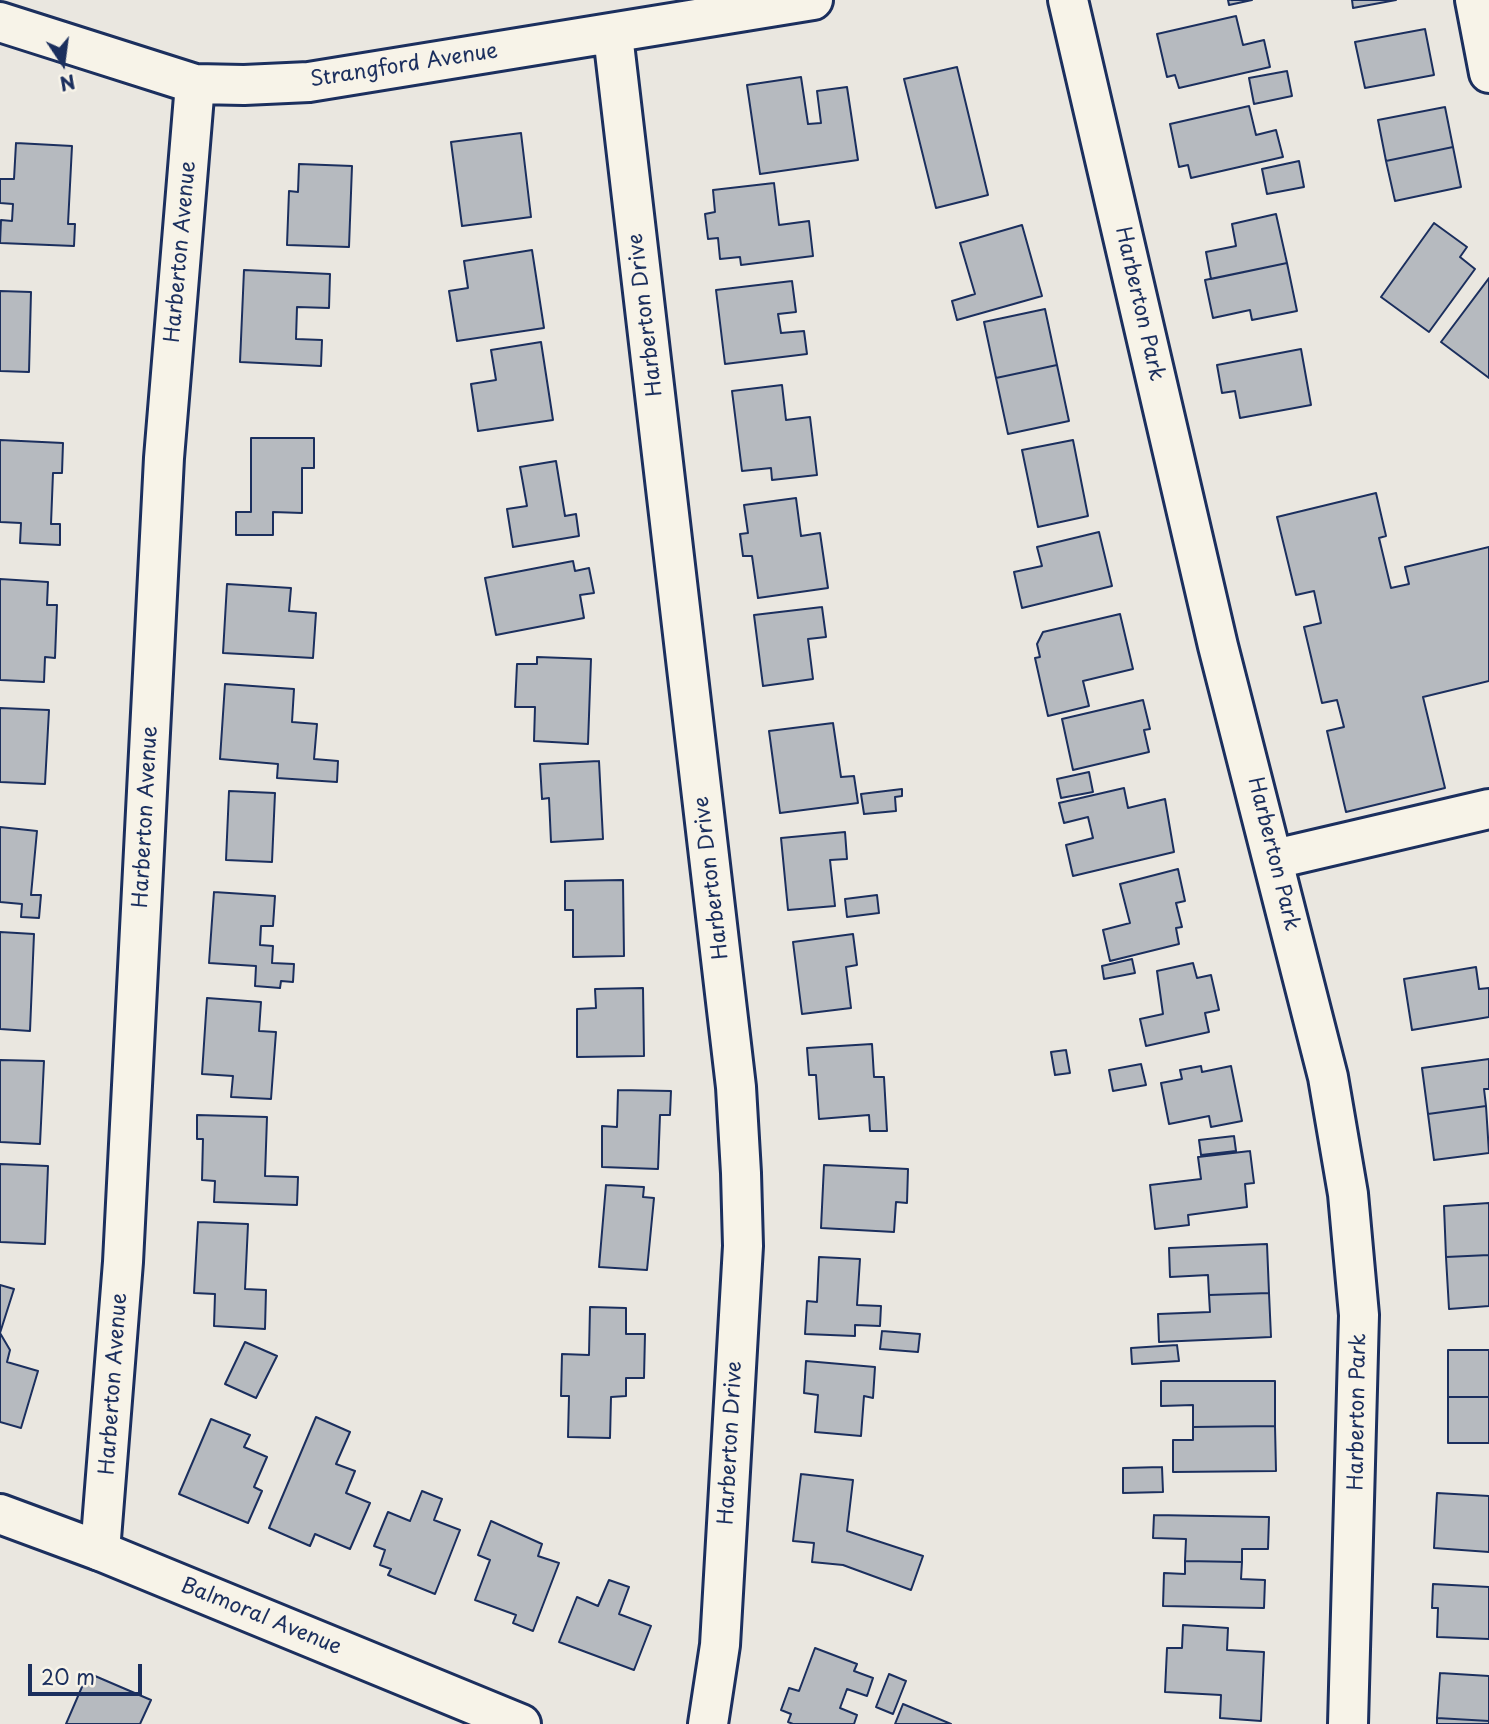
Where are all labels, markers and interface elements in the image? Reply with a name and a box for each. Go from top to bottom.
north arrow [28,28,98,98]
street label: Strangford Avenue [308,39,500,93]
text: N [57,68,78,99]
street label: Harberton Avenue [160,160,202,344]
street label: Harberton Park [1109,224,1169,384]
street label: Harberton Drive [623,232,669,398]
street label: Harberton Avenue [129,725,163,909]
street label: Harberton Park [1242,775,1304,933]
street label: Harberton Drive [689,795,735,961]
street label: Harberton Avenue [95,1292,133,1476]
street label: Harberton Park [1344,1333,1372,1491]
street label: Harberton Drive [714,1360,748,1526]
street label: Balmoral Avenue [177,1573,345,1661]
scale bar [32,1650,145,1694]
text: 20 m [41,1660,95,1692]

